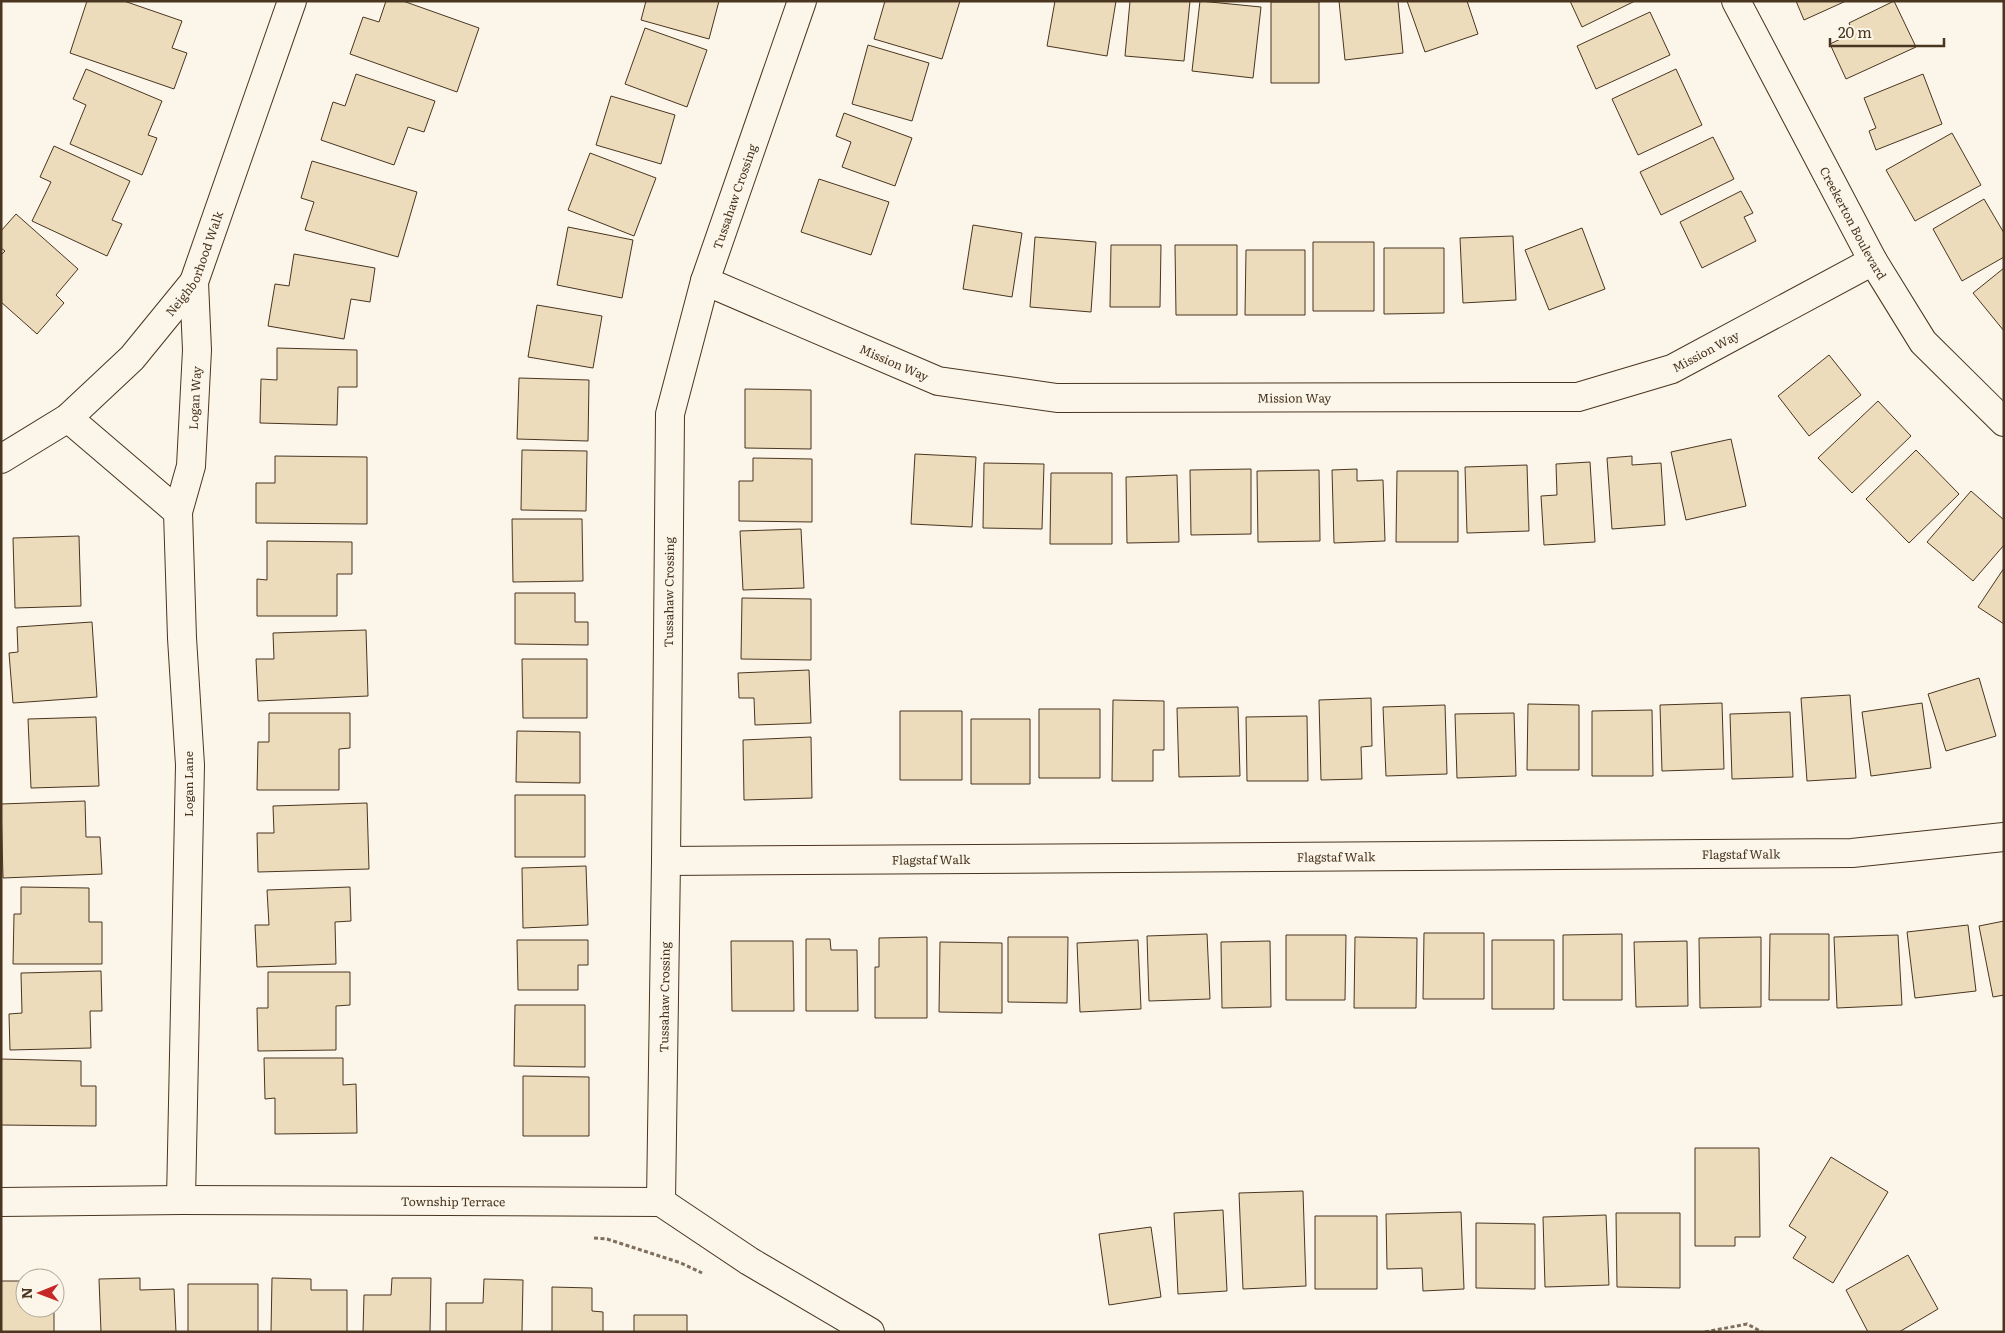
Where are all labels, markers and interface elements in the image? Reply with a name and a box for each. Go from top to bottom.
scale bar [1830,15,1944,47]
text: 20 m [1838,20,1872,43]
street label: Tussahaw Crossing [708,141,761,252]
street label: Creekerton Boulevard [1816,163,1892,283]
street label: Neighborhood Walk [161,208,227,320]
street label: Mission Way [1669,326,1742,376]
street label: Mission Way [857,339,932,385]
street label: Logan Way [184,366,205,430]
street label: Mission Way [1257,388,1331,407]
street label: Tussahaw Crossing [659,536,678,647]
street label: Logan Lane [179,751,197,817]
street label: Flagstaf Walk [1702,844,1781,863]
street label: Flagstaf Walk [1297,847,1376,866]
street label: Flagstaf Walk [892,850,971,868]
street label: Tussahaw Crossing [654,941,674,1052]
street label: Township Terrace [401,1192,505,1210]
north arrow [15,1268,65,1318]
text: N [16,1287,36,1299]

